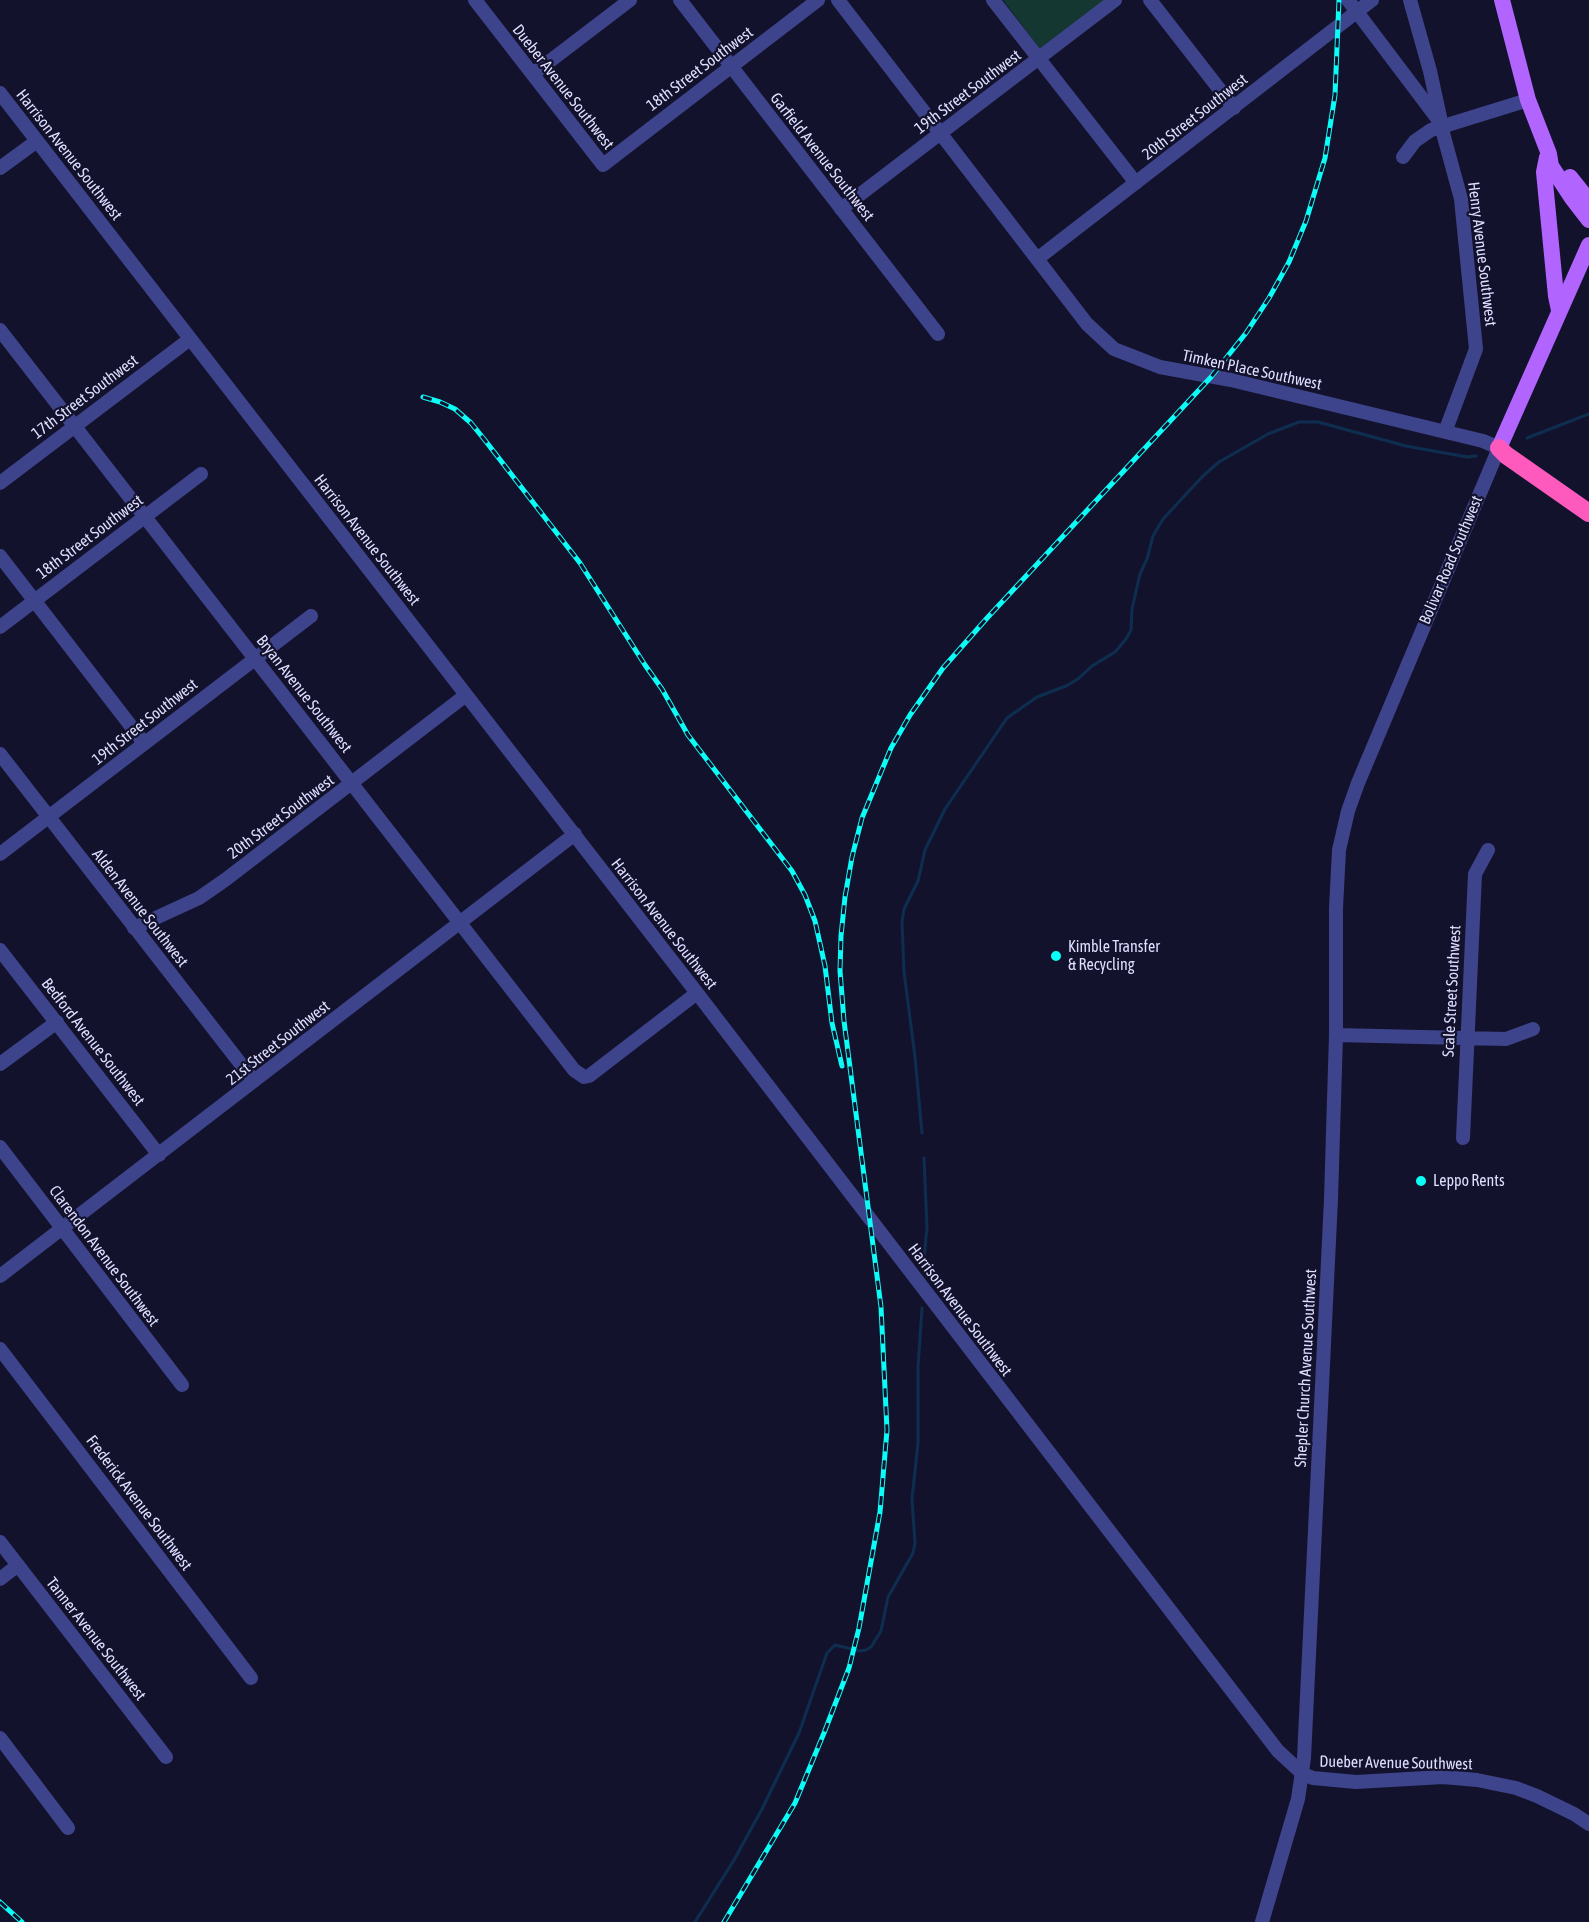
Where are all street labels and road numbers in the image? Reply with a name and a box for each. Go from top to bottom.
street label: Dueber Avenue Southwest [508,21,618,153]
street label: 18th Street Southwest [643,23,757,115]
street label: 19th Street Southwest [911,46,1025,138]
street label: 20th Street Southwest [1139,70,1251,164]
street label: Harrison Avenue Southwest [12,86,126,224]
street label: Garfield Avenue Southwest [766,89,878,225]
street label: Henry Avenue Southwest [1464,181,1500,327]
street label: Timken Place Southwest [1181,346,1323,394]
street label: 17th Street Southwest [28,351,142,443]
street label: Harrison Avenue Southwest [310,471,424,609]
street label: 18th Street Southwest [33,491,147,583]
street label: Bolivar Road Southwest [1415,493,1487,627]
street label: Bryan Avenue Southwest [252,631,356,757]
street label: 19th Street Southwest [89,675,201,769]
street label: 20th Street Southwest [224,771,338,863]
street label: Alden Avenue Southwest [88,845,192,971]
street label: Harrison Avenue Southwest [607,855,721,993]
street label: Scale Street Southwest [1439,925,1465,1057]
street label: Bedford Avenue Southwest [37,974,149,1110]
street label: 21st Street Southwest [222,997,334,1089]
street label: Clarendon Avenue Southwest [45,1182,163,1330]
street label: Harrison Avenue Southwest [904,1240,1016,1380]
street label: Shepler Church Avenue Southwest [1291,1268,1321,1468]
street label: Frederick Avenue Southwest [82,1432,196,1574]
street label: Tanner Avenue Southwest [42,1574,150,1704]
street label: Dueber Avenue Southwest [1319,1752,1473,1774]

